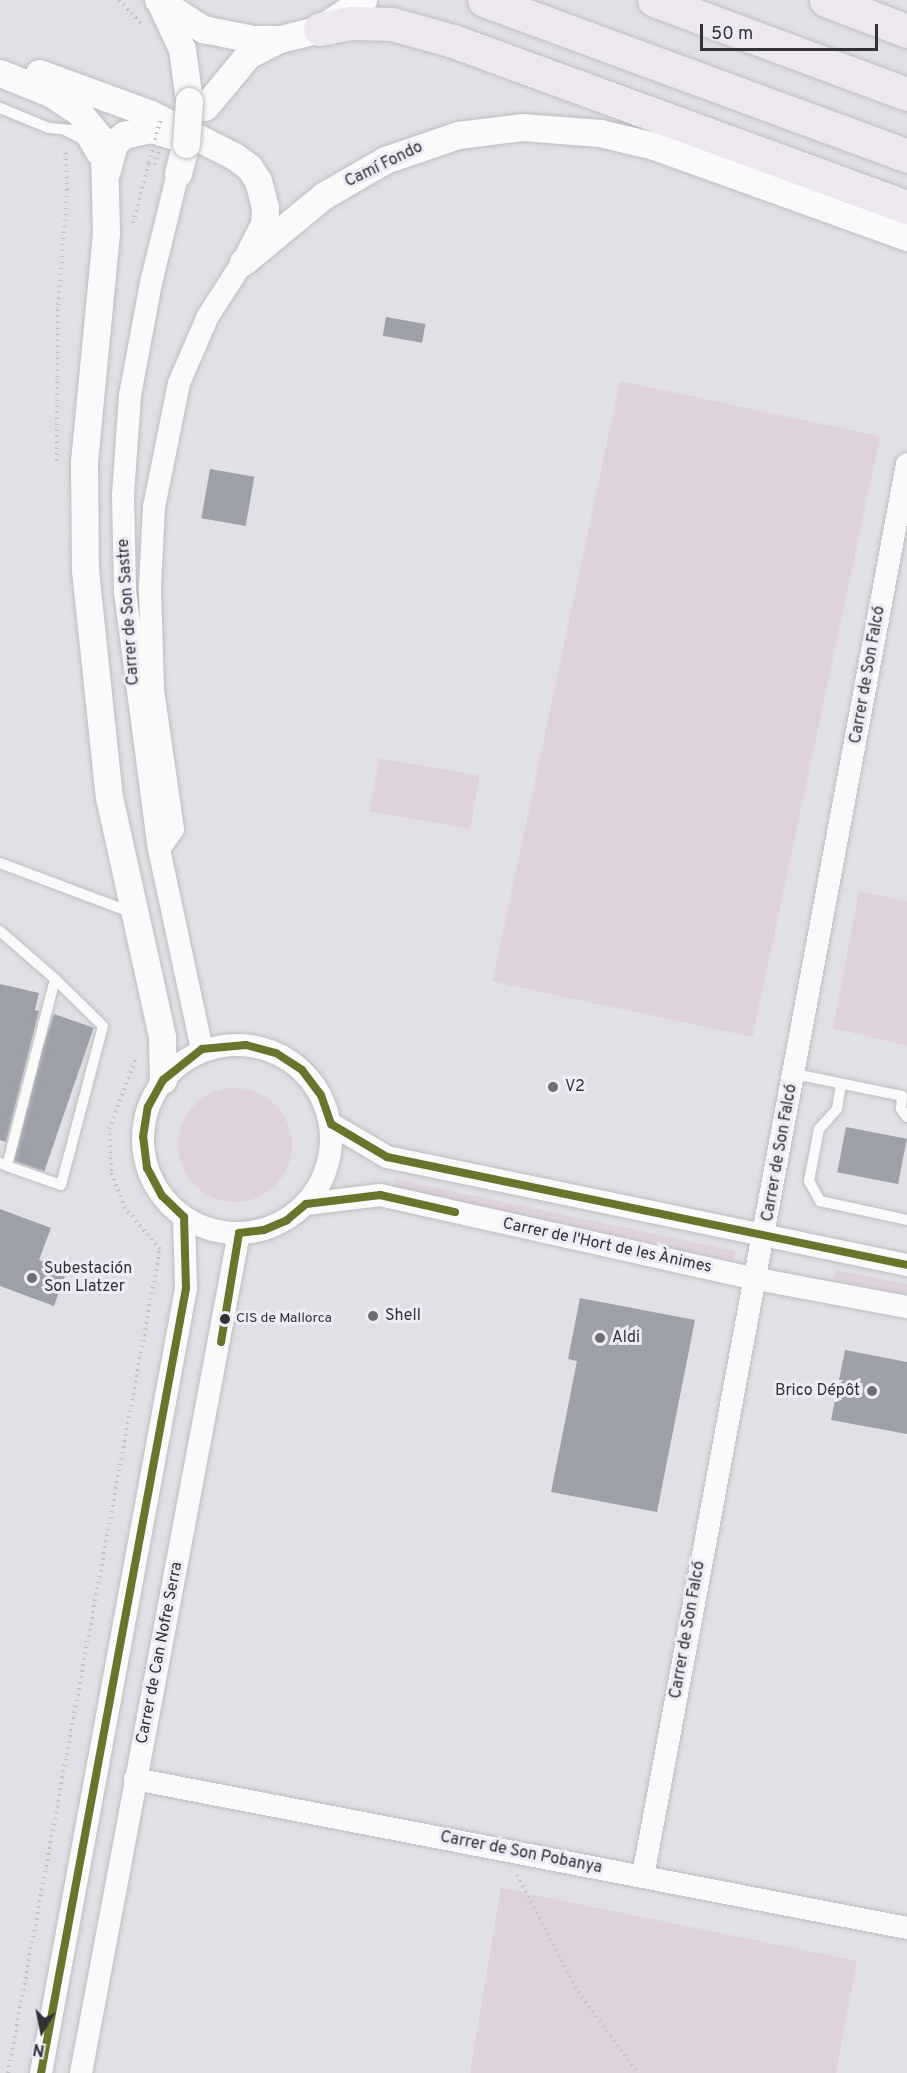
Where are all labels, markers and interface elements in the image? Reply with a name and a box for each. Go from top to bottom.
scale bar [703,12,882,50]
text: 50 m [711,23,753,46]
street label: Camí Fondo [342,138,426,192]
street label: Carrer de Son Sastre [114,538,144,686]
street label: Carrer de Son Falcó [846,605,890,745]
place label: V2 [565,1077,585,1097]
marker: V2 [546,1080,560,1094]
street label: Carrer de Son Falcó [758,1083,802,1223]
street label: Carrer de l'Hort de les Ànimes [500,1214,714,1278]
place label: Subestación Son Llatzer [44,1259,132,1297]
marker: Subestación Son Llatzer [25,1271,39,1285]
place label: Shell [385,1306,421,1326]
marker: Shell [366,1309,380,1323]
place label: CIS de Mallorca [236,1311,332,1327]
marker: CIS de Mallorca [219,1313,231,1325]
place label: Aldi [612,1328,640,1348]
marker: Aldi [593,1331,607,1345]
place label: Brico Dépôt [775,1381,860,1401]
marker: Brico Dépôt [865,1384,879,1398]
street label: Carrer de Can Nofre Serra [133,1560,187,1746]
street label: Carrer de Son Falcó [666,1560,710,1700]
street label: Carrer de Son Pobanya [438,1828,604,1878]
north arrow [12,2001,72,2061]
text: N [31,2038,46,2060]

